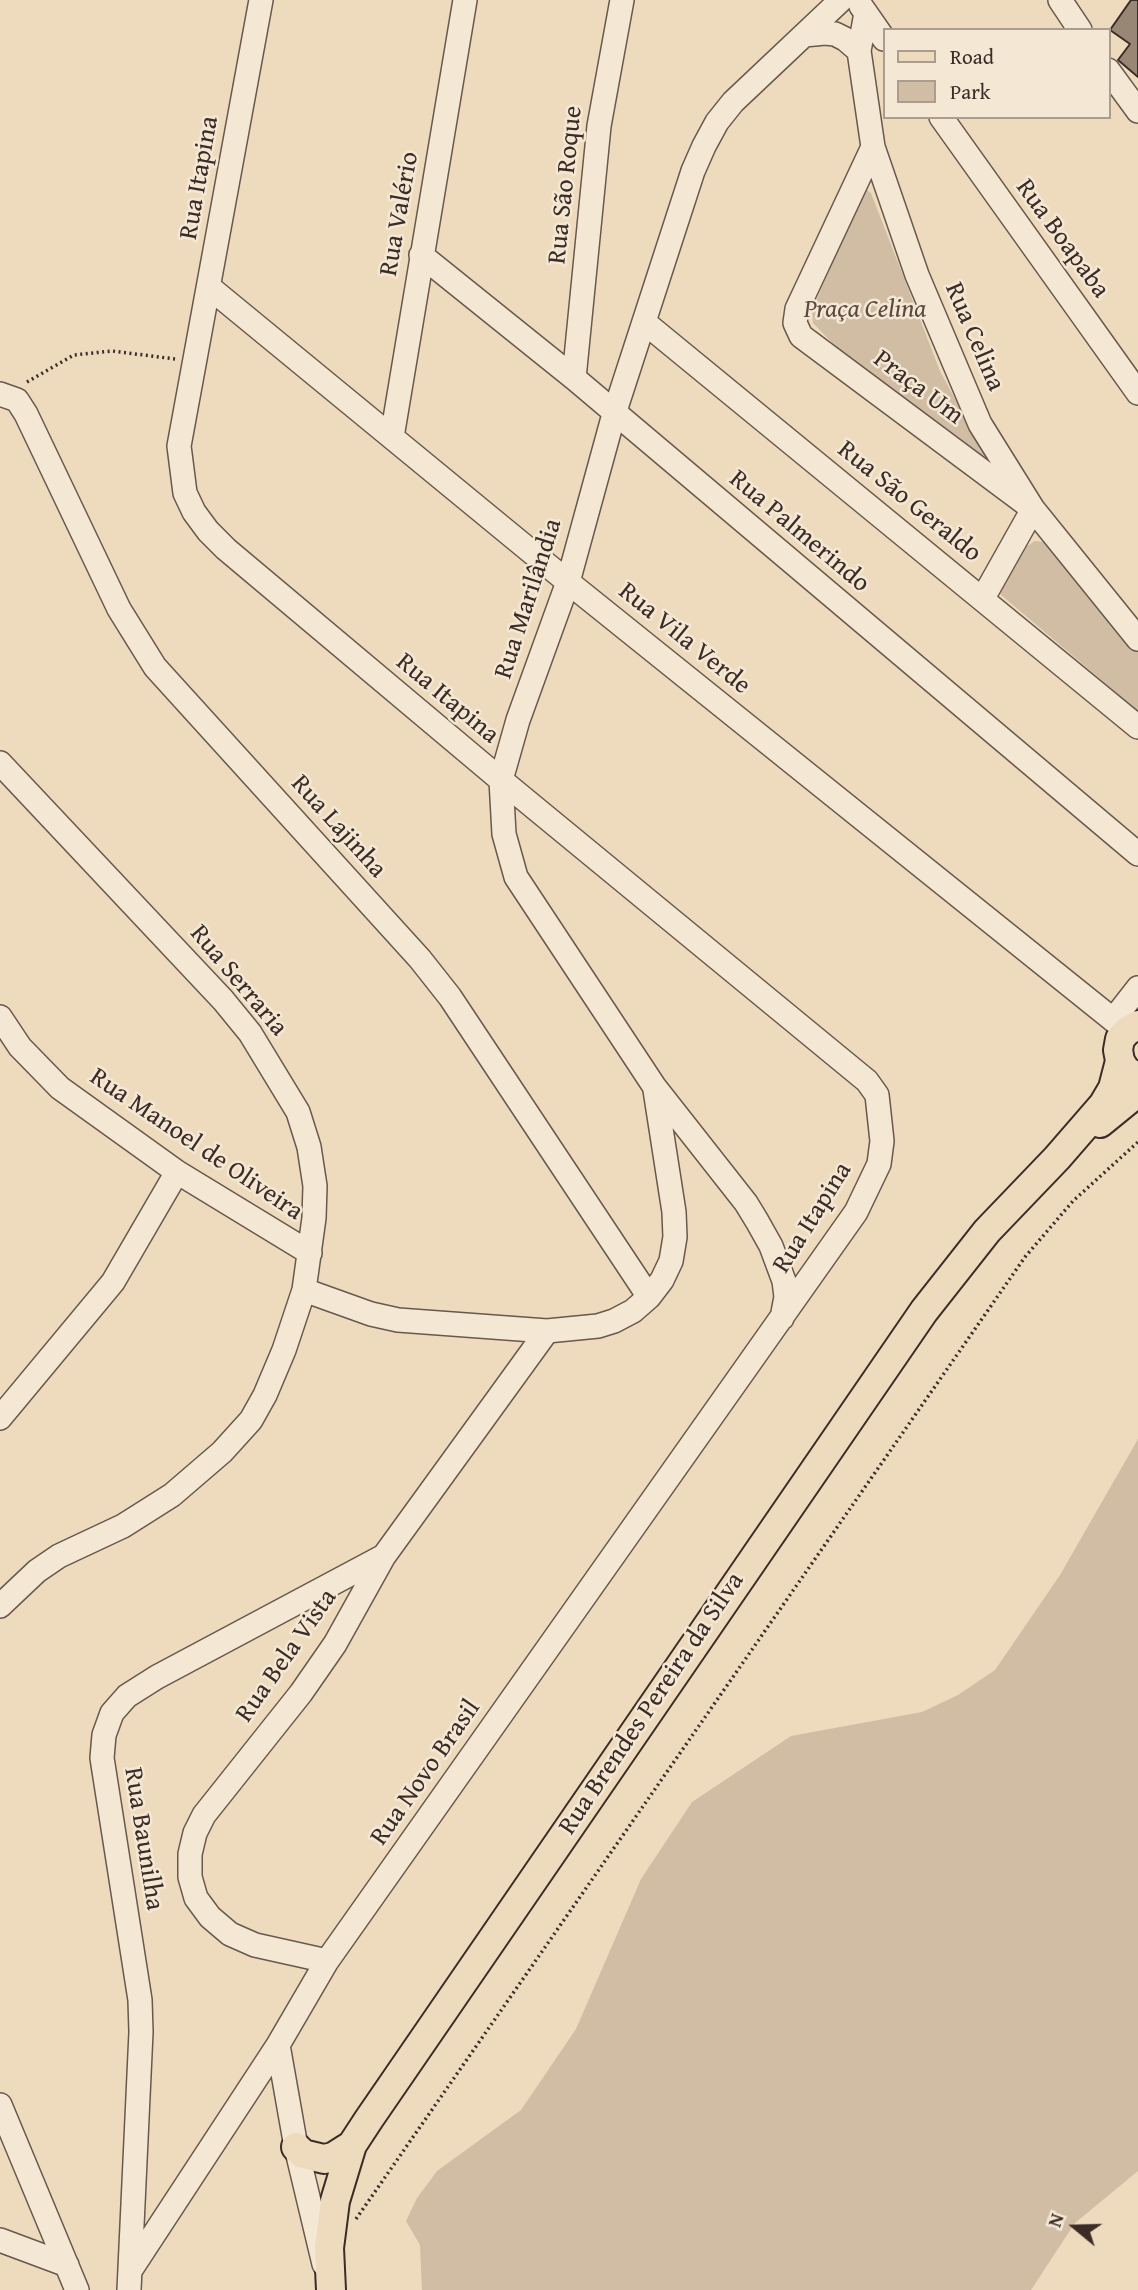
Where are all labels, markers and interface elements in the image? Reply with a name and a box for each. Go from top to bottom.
legend [883,28,1110,119]
text: Road [950,41,994,72]
text: Park [950,76,991,107]
street label: Rua São Roque [542,104,590,266]
street label: Rua Itapina [174,114,226,242]
street label: Rua Valério [374,149,426,279]
street label: Rua Boapaba [1008,173,1116,305]
street label: Rua Celina [937,278,1011,396]
park label: Praça Celina [804,294,926,326]
street label: Praça Um [867,344,969,432]
street label: Rua São Geraldo [831,435,987,569]
street label: Rua Palmerindo [722,464,876,600]
street label: Rua Marilândia [488,515,570,683]
street label: Rua Vila Verde [612,576,756,702]
street label: Rua Itapina [389,647,505,751]
street label: Rua Lajinha [284,769,392,885]
street label: Rua Serraria [182,919,294,1043]
street label: Rua Manoel de Oliveira [83,1062,309,1228]
street label: Rua Itapina [767,1157,859,1279]
street label: Rua Brendes Pereira da Silva [553,1567,751,1841]
street label: Rua Bela Vista [230,1583,344,1729]
street label: Rua Novo Brasil [364,1694,488,1852]
street label: Rua Baunilha [116,1765,170,1913]
north arrow [1040,2192,1110,2262]
text: N [1040,2210,1070,2231]

